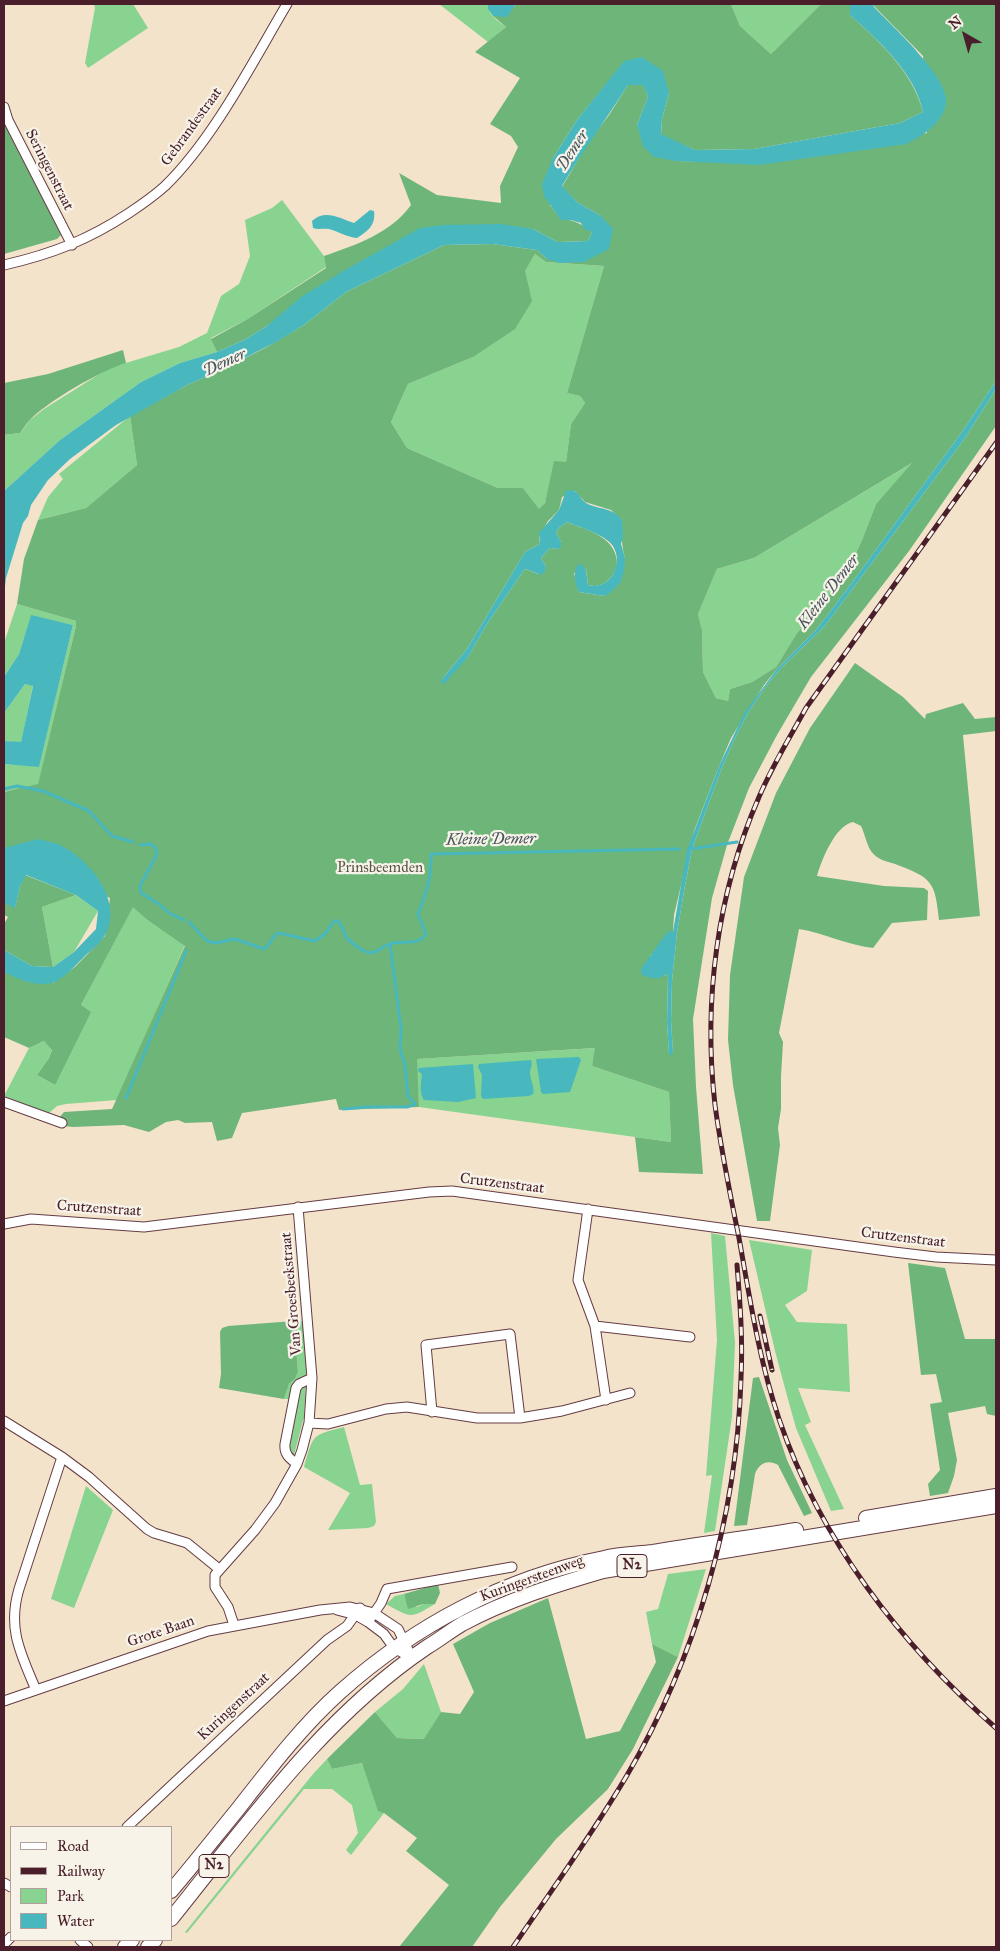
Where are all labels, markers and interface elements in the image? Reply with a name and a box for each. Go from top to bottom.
north arrow [940,10,990,60]
text: N [946,12,965,33]
street label: Gebrandestraat [157,84,227,170]
street label: Seringenstraat [21,126,77,214]
water label: Demer [553,127,593,175]
water label: Demer [200,345,250,381]
water label: Kleine Demer [794,551,864,633]
water label: Kleine Demer [446,830,536,850]
park label: Prinsbeemden [337,859,423,877]
street label: Crutzenstraat [459,1170,545,1198]
street label: Crutzenstraat [56,1197,142,1221]
street label: Crutzenstraat [860,1224,946,1252]
street label: Van Groesbeekstraat [278,1231,306,1357]
street label: Kuringersteenweg [478,1552,586,1606]
road number: N2 [617,1554,647,1578]
street label: Grote Baan [125,1612,197,1652]
street label: Kuringenstraat [194,1669,274,1745]
legend [10,1826,172,1941]
text: Road [57,1837,89,1855]
road number: N2 [199,1854,229,1878]
text: Railway [57,1862,105,1880]
text: Park [57,1887,84,1905]
text: Water [57,1912,94,1930]

